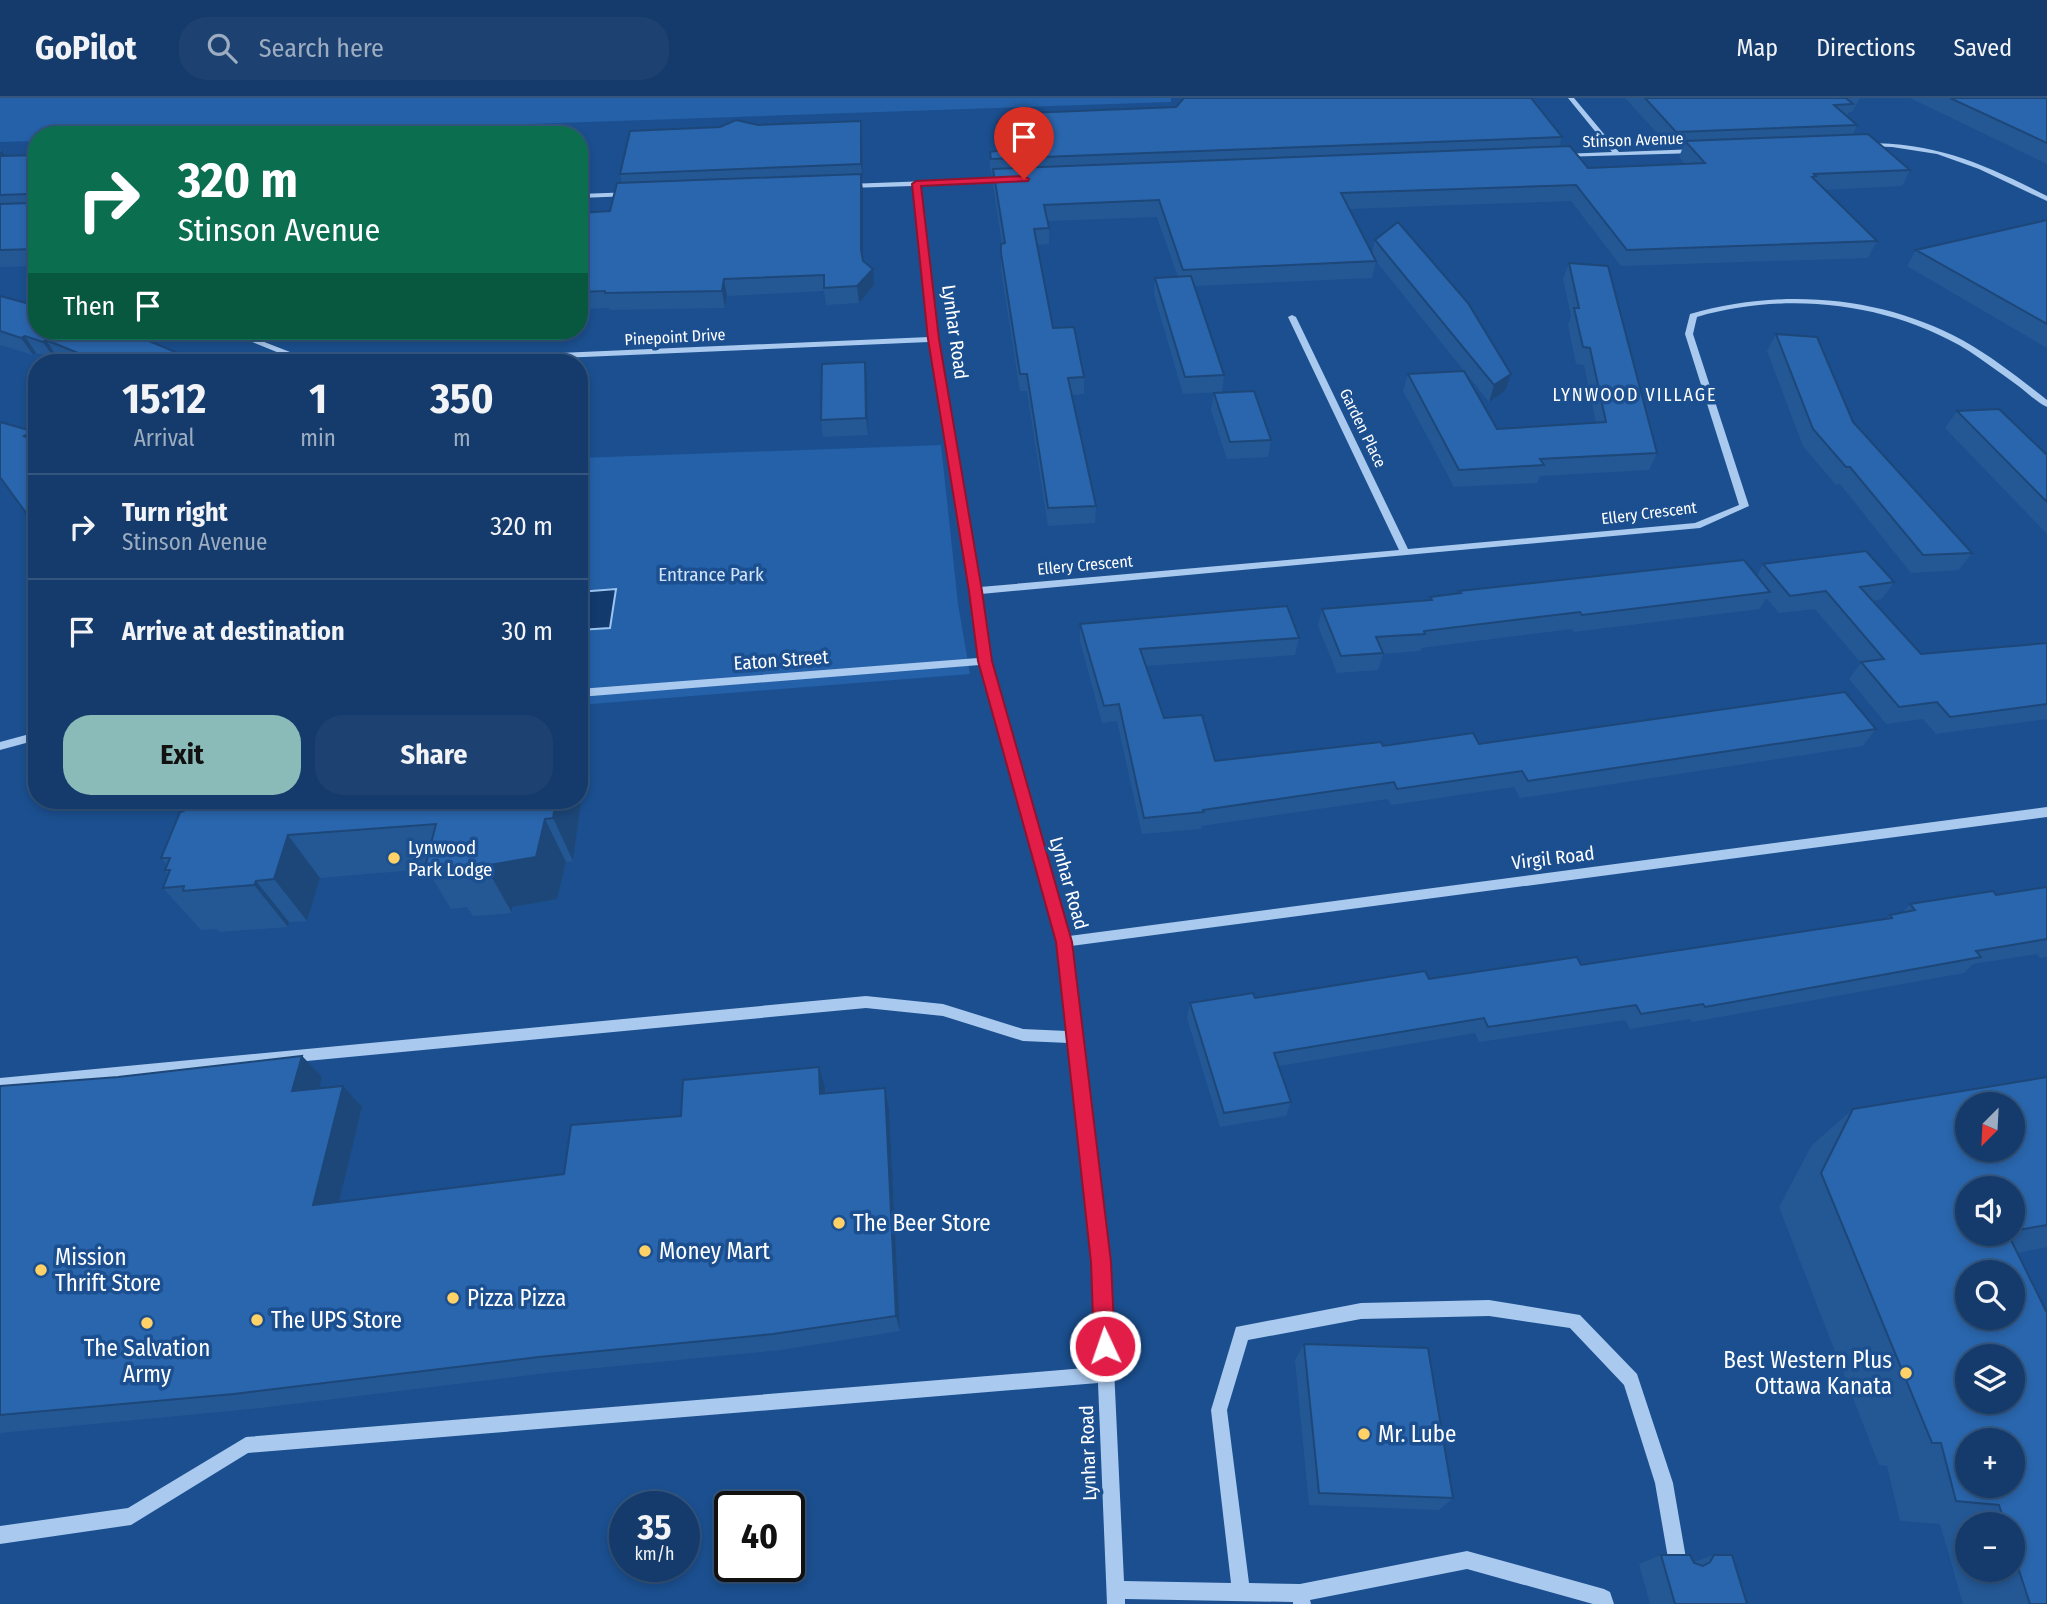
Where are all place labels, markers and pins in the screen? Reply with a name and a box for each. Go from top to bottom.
pin [994,107,1054,179]
place label: Lynwood Park Lodge [408,836,492,881]
marker: Lynwood Park Lodge [386,850,402,866]
place label: The Beer Store [853,1209,991,1237]
marker: The Beer Store [831,1215,847,1231]
place label: Money Mart [659,1237,770,1265]
place label: Mission Thrift Store [55,1243,161,1297]
marker: Money Mart [637,1243,653,1259]
marker: Mission Thrift Store [33,1262,49,1278]
place label: Pizza Pizza [467,1284,566,1312]
marker: Pizza Pizza [445,1290,461,1306]
place label: The UPS Store [271,1306,402,1334]
marker: The UPS Store [249,1312,265,1328]
marker: The Salvation Army [139,1315,155,1331]
place label: The Salvation Army [84,1334,210,1388]
place label: Best Western Plus Ottawa Kanata [1723,1346,1892,1400]
marker: Best Western Plus Ottawa Kanata [1898,1365,1914,1381]
place label: Mr. Lube [1378,1420,1456,1448]
marker: Mr. Lube [1356,1426,1372,1442]

